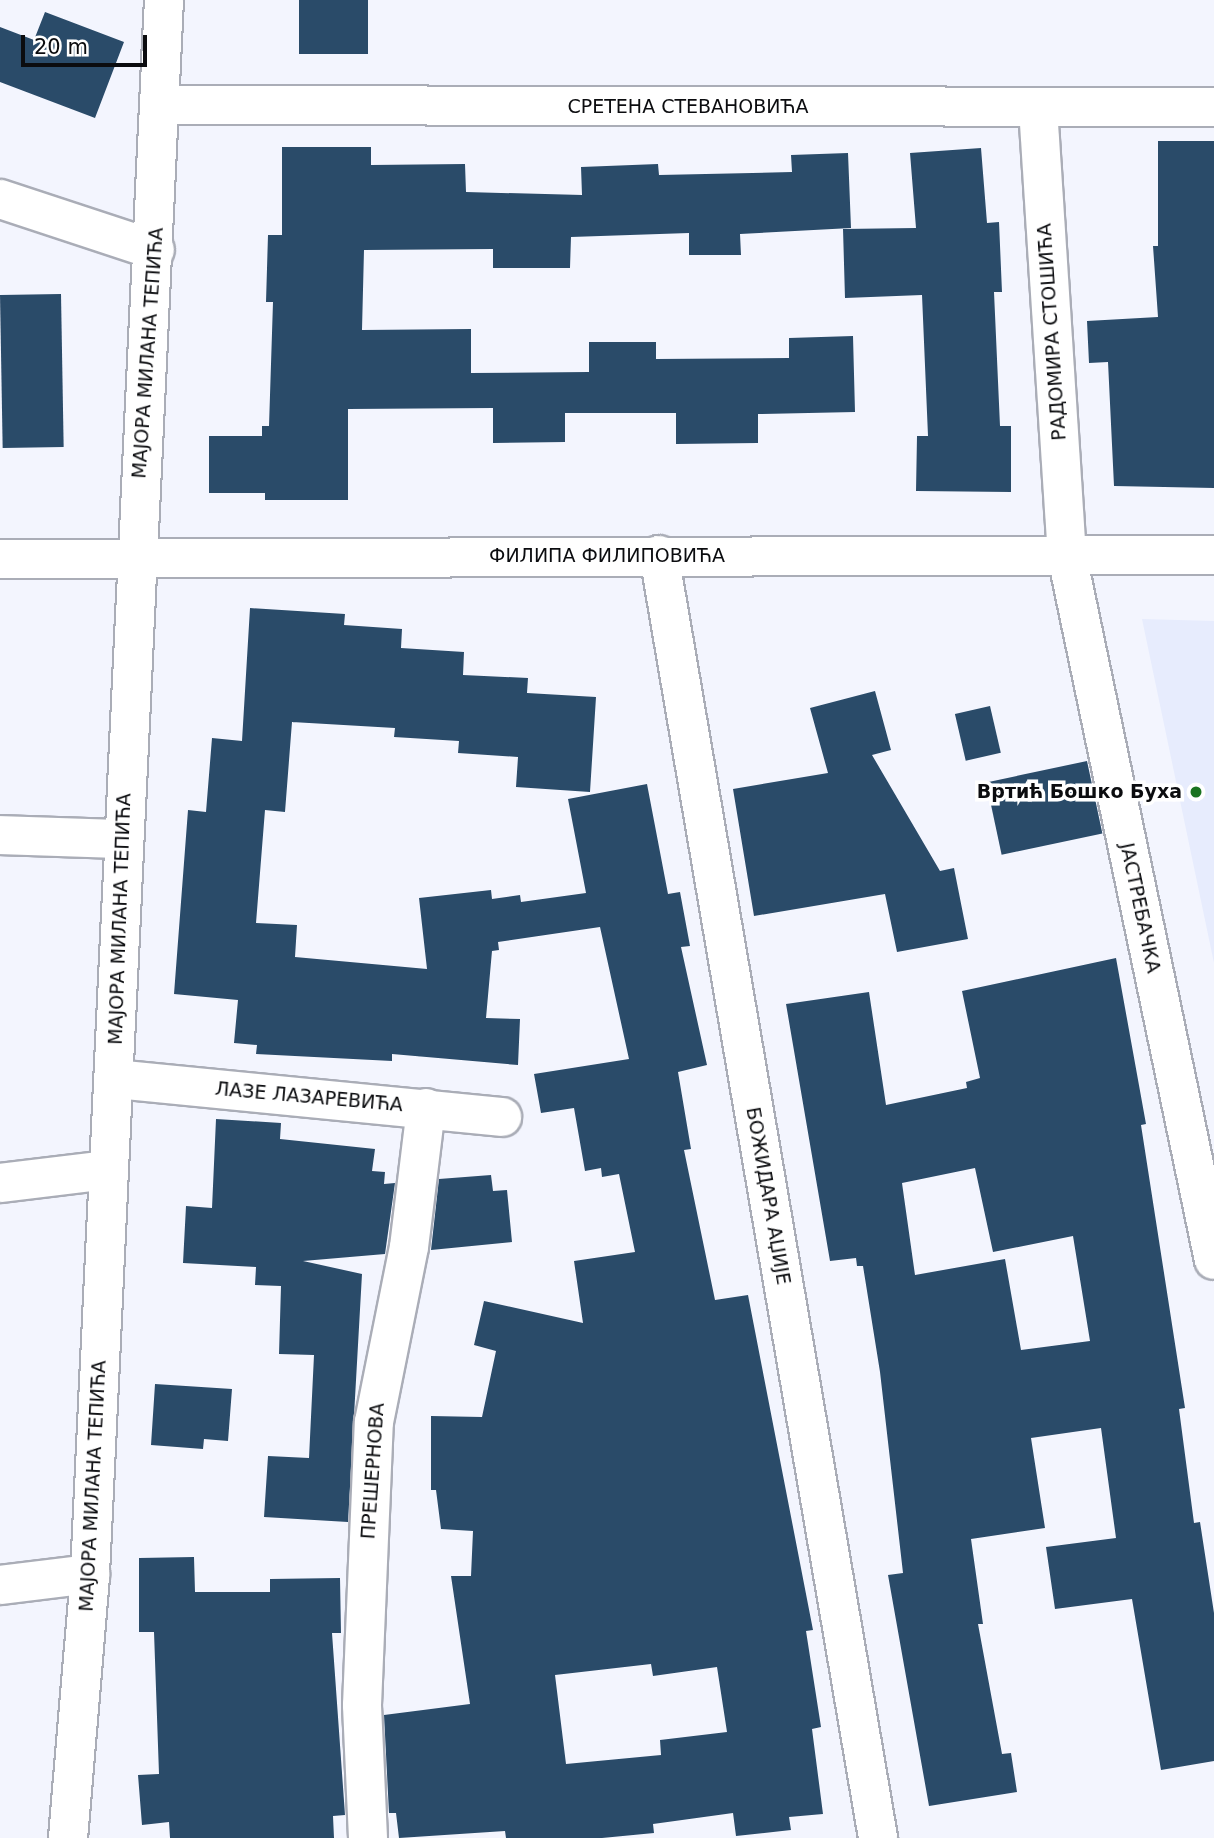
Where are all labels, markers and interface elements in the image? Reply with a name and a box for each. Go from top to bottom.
scale bar [24,21,150,65]
text: 20 m [34,35,88,59]
street label: СРЕТЕНА СТЕВАНОВИЋА [568,96,808,118]
street label: РАДОМИРА СТОШИЋА [1033,223,1071,441]
street label: МАЈОРА МИЛАНА ТЕПИЋА [128,227,168,479]
street label: ФИЛИПА ФИЛИПОВИЋА [489,545,725,567]
place label: Вртић Бошко Буха [977,781,1182,803]
marker: Вртић Бошко Буха [1188,784,1204,800]
street label: МАЈОРА МИЛАНА ТЕПИЋА [104,793,136,1045]
street label: ЈАСТРЕБАЧКА [1115,841,1165,975]
street label: ЛАЗЕ ЛАЗАРЕВИЋА [214,1077,404,1117]
street label: БОЖИДАРА АЏИЈЕ [741,1105,795,1287]
street label: МАЈОРА МИЛАНА ТЕПИЋА [75,1360,111,1612]
street label: ПРЕШЕРНОВА [357,1402,389,1540]

